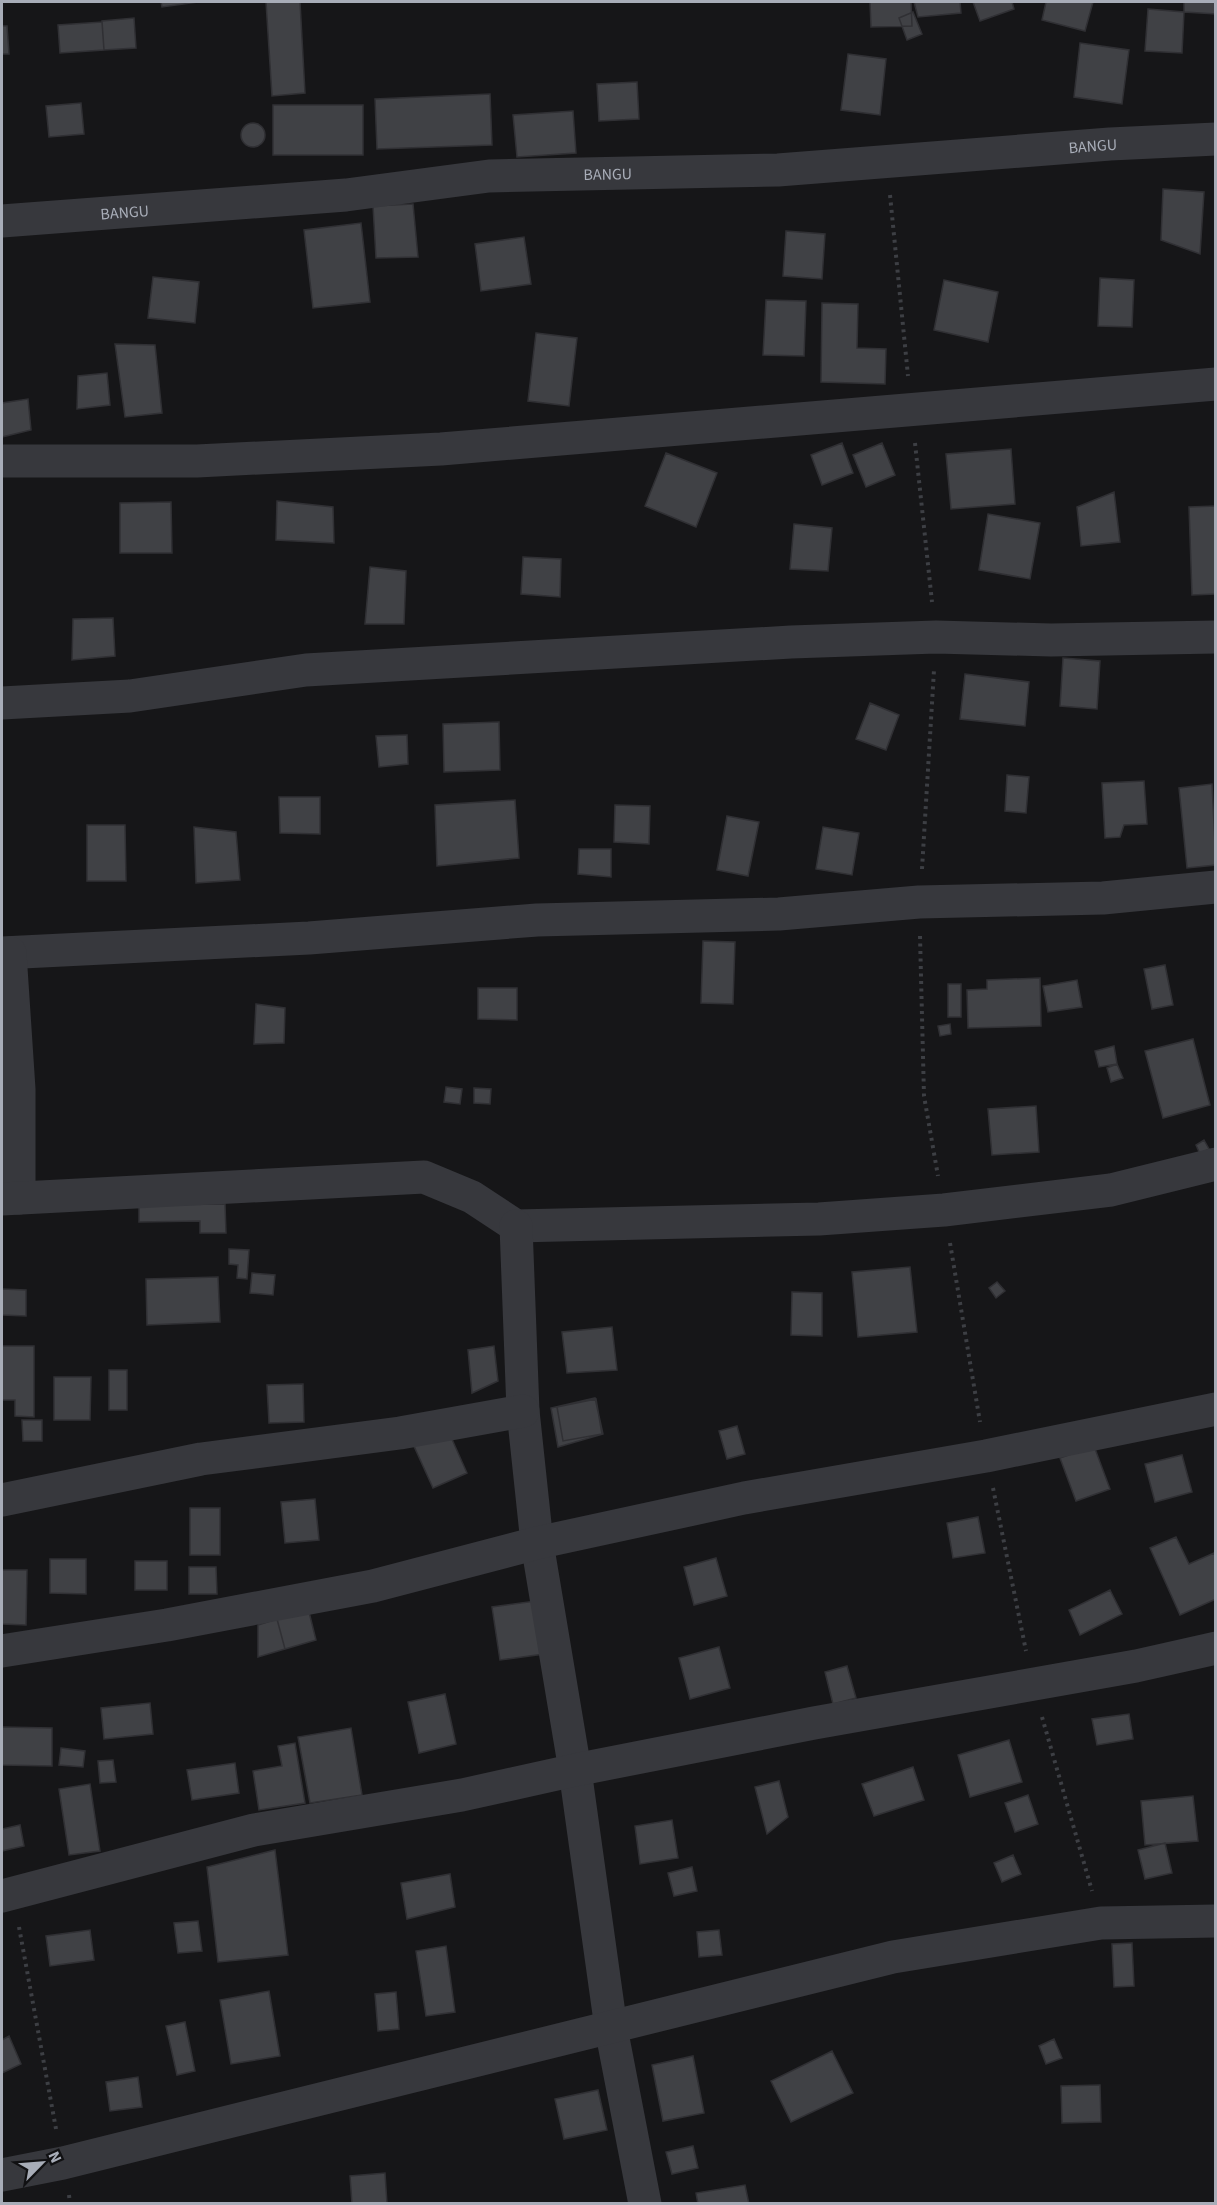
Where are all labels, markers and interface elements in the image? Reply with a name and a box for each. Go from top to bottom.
street label: BANGU [1068,134,1118,159]
street label: BANGU [583,163,632,186]
street label: BANGU [100,200,150,226]
north arrow [12,2133,72,2193]
text: N [42,2148,67,2167]

